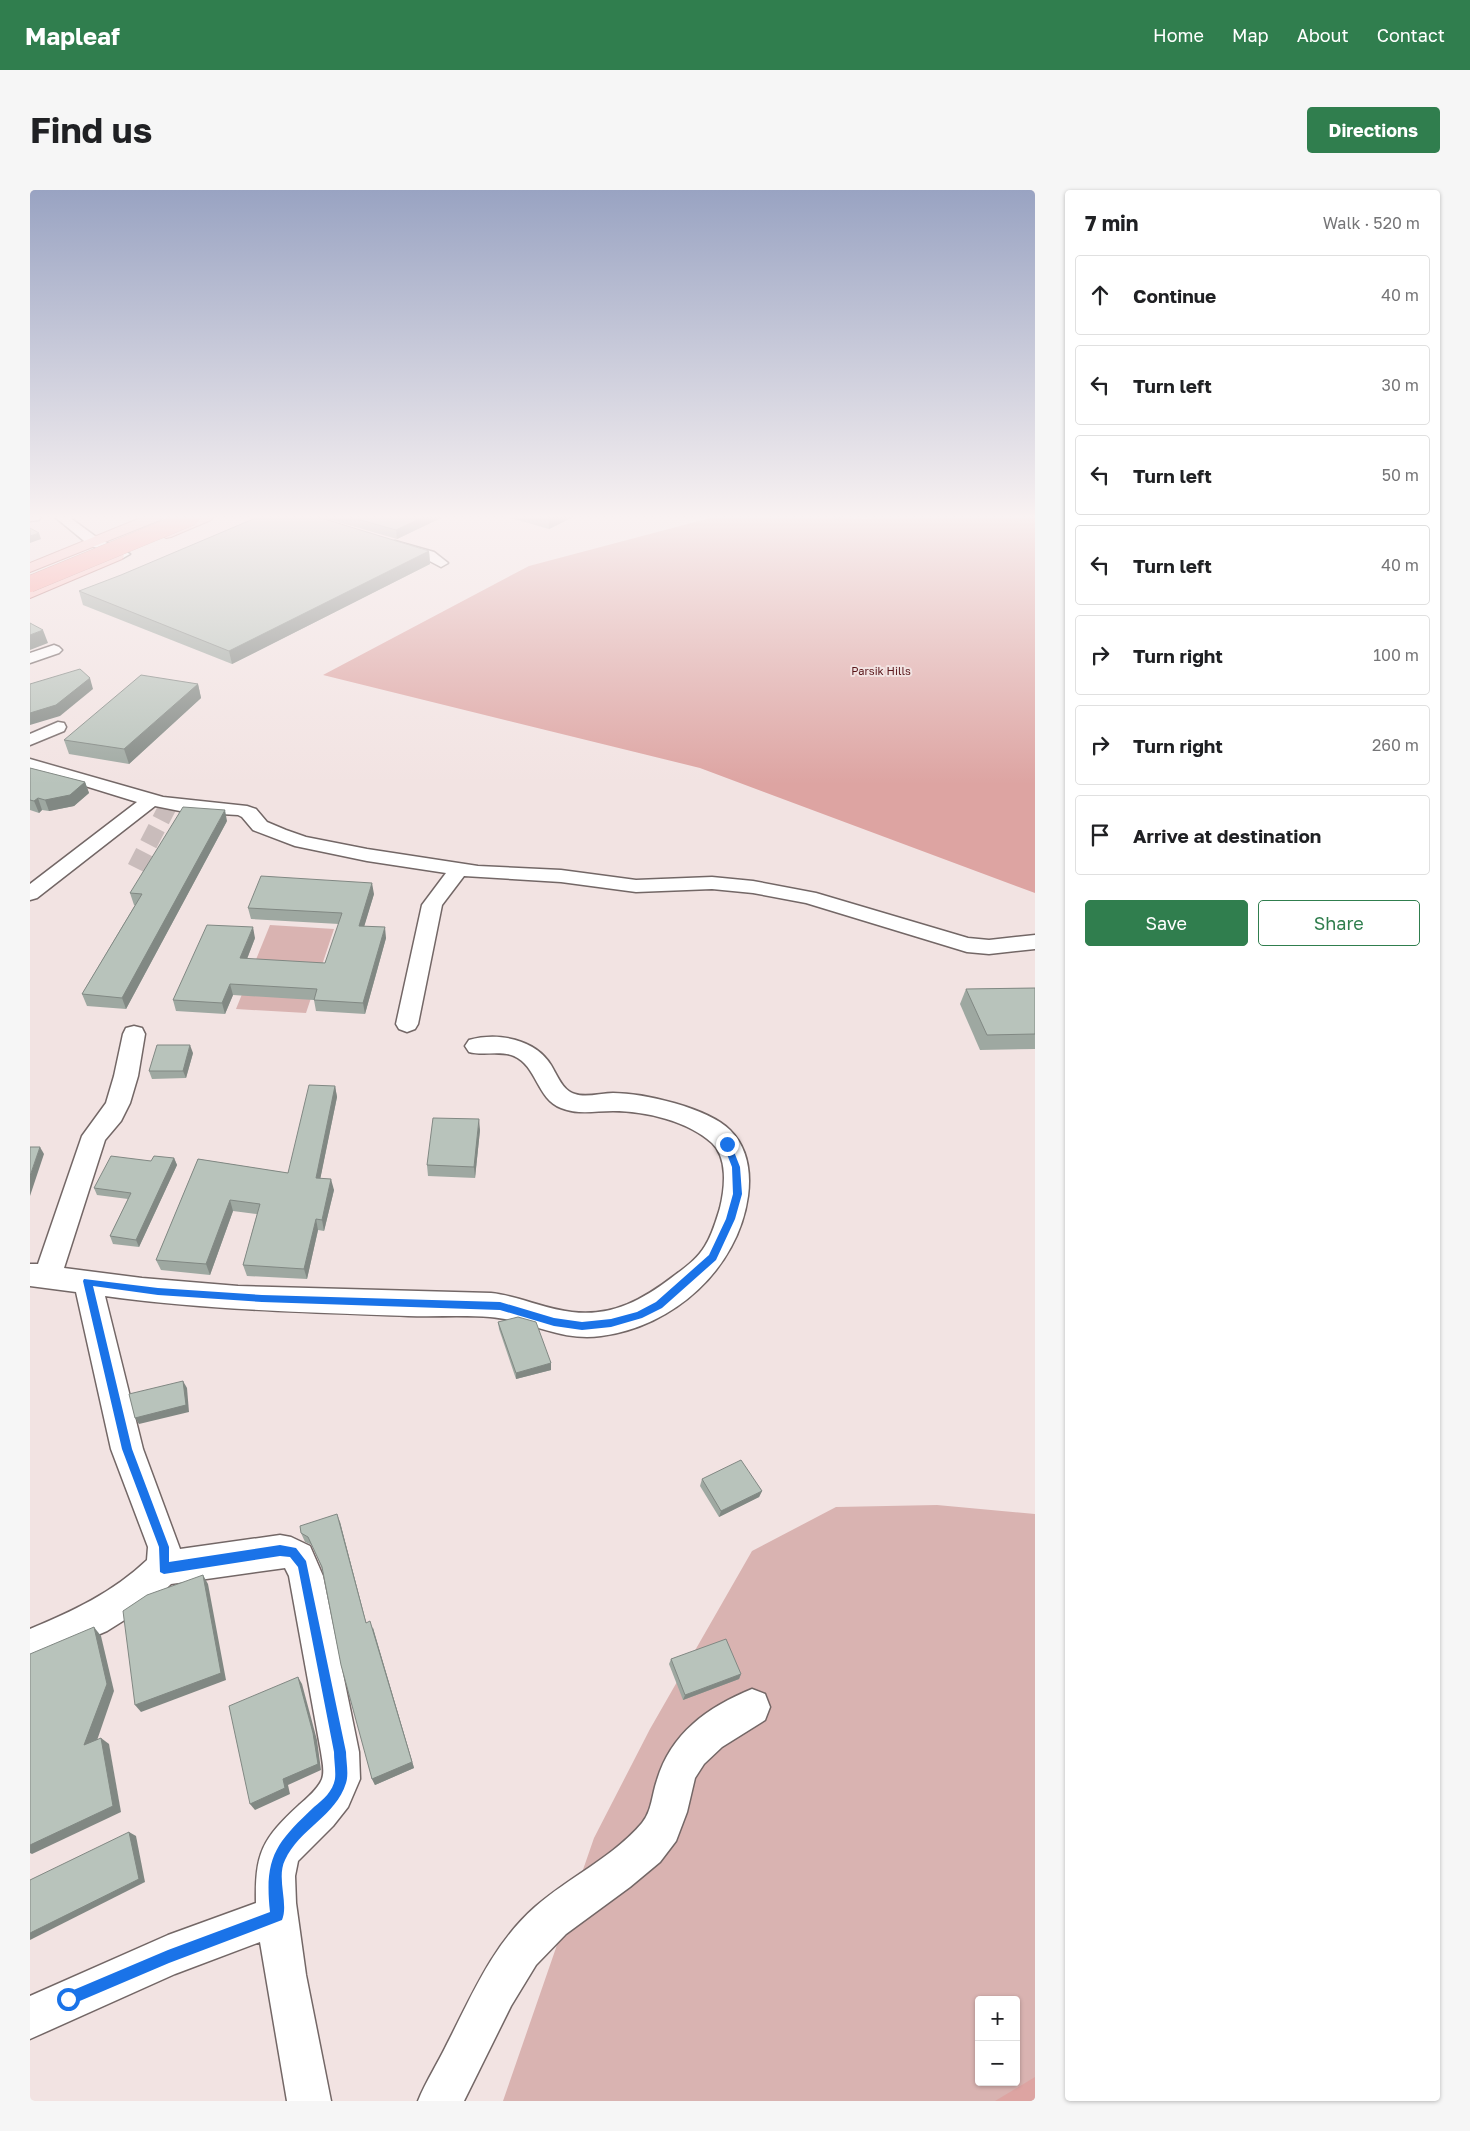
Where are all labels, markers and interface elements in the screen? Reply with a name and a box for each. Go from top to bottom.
text: Mapleaf [25,21,120,50]
text: Home [1153,24,1204,46]
text: Map [1232,24,1269,46]
text: About [1297,24,1349,46]
text: Contact [1377,24,1445,46]
button: Directions [1307,107,1440,153]
text: Find us [30,109,152,151]
text: 7 min [1085,210,1139,236]
text: Walk · 520 m [1323,213,1420,233]
icon: ahead [1086,281,1114,309]
text: Continue [1133,284,1216,307]
text: 40 m [1381,285,1419,305]
icon: left [1086,371,1114,399]
text: Turn left [1133,374,1212,397]
text: 30 m [1382,375,1419,395]
icon: left [1086,461,1114,489]
text: Turn left [1133,464,1212,487]
text: 50 m [1382,465,1419,485]
icon: left [1086,551,1114,579]
text: Turn left [1133,554,1212,577]
text: 40 m [1381,555,1419,575]
icon: right [1086,641,1114,669]
text: Turn right [1133,644,1223,667]
text: 100 m [1373,645,1419,665]
park label: Parsik Hills [851,664,911,677]
icon: right [1086,731,1114,759]
text: Turn right [1133,734,1223,757]
text: 260 m [1372,735,1419,755]
icon: arrive [1086,821,1114,849]
text: Arrive at destination [1133,824,1321,847]
button: Save [1085,900,1248,946]
button: Share [1258,900,1420,946]
route end [716,1133,739,1156]
route start [57,1988,80,2011]
map controls [975,1996,1020,2086]
button: + [975,1996,1020,2041]
button: − [975,2041,1020,2086]

